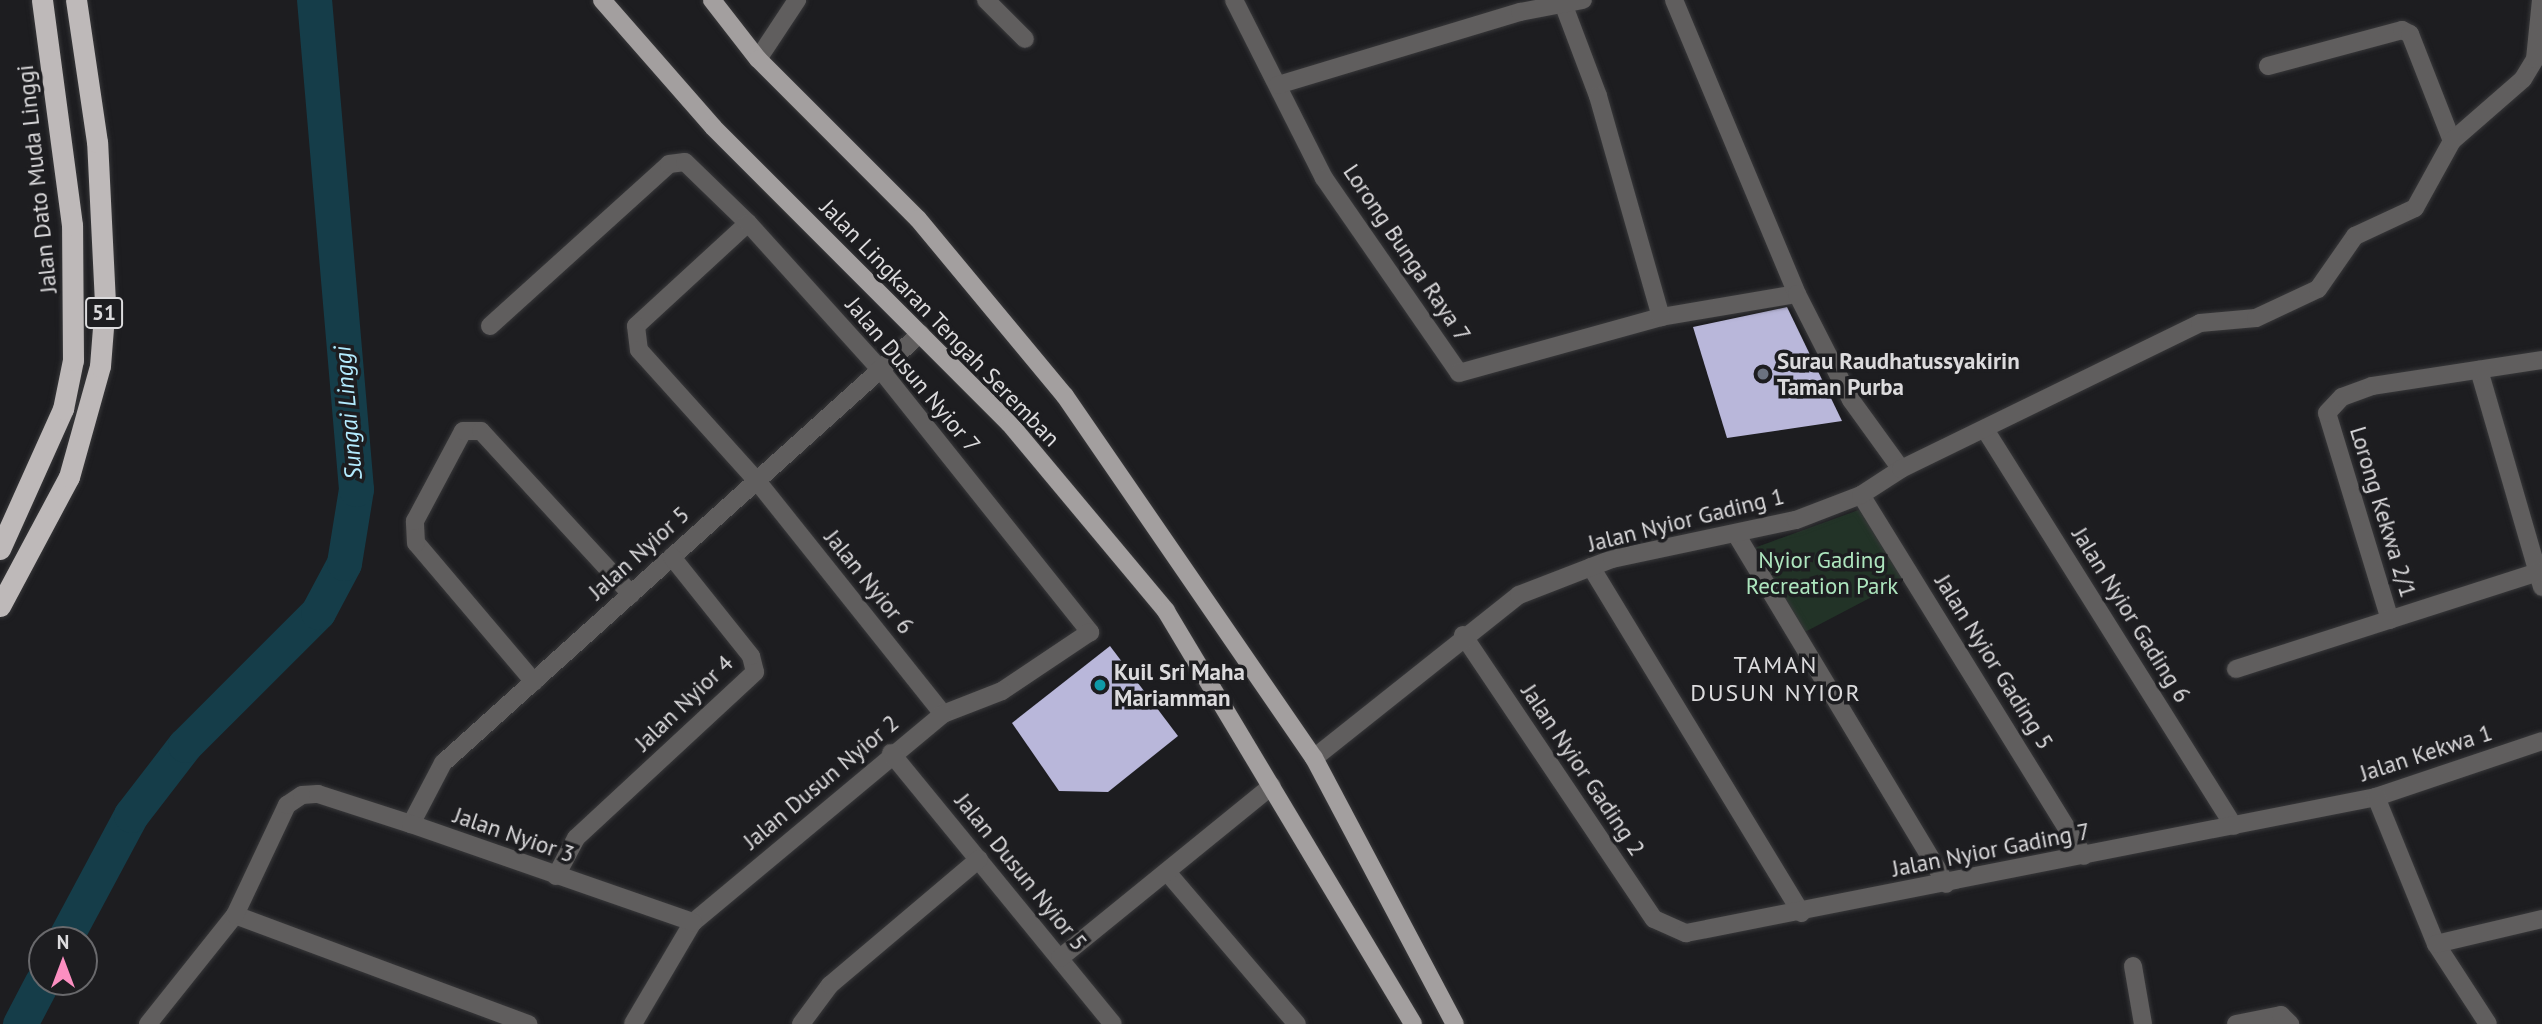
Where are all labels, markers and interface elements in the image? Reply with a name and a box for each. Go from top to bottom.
street label: Jalan Dato Muda Linggi [11,63,63,295]
street label: Lorong Bunga Raya 7 [1337,159,1477,347]
street label: Jalan Lingkaran Tengah Seremban [814,194,1066,452]
street label: Jalan Dusun Nyior 7 [840,292,986,458]
road number: 51 [85,296,123,330]
water label: Sungai Linggi [328,345,368,481]
place label: Surau Raudhatussyakirin Taman Purba [1777,347,2020,401]
marker: Surau Raudhatussyakirin Taman Purba [1755,366,1771,382]
street label: Lorong Kekwa 2/1 [2344,423,2422,601]
street label: Jalan Nyior Gading 1 [1585,482,1787,558]
street label: Jalan Nyior 5 [583,501,695,605]
street label: Jalan Nyior Gading 6 [2066,522,2196,708]
street label: Jalan Nyior 6 [819,524,919,640]
park label: Nyior Gading Recreation Park [1746,546,1898,600]
street label: Jalan Nyior Gading 5 [1929,569,2059,755]
street label: Jalan Nyior 4 [629,649,739,757]
district label: TAMAN DUSUN NYIOR [1692,651,1860,707]
place label: Kuil Sri Maha Mariamman [1114,658,1245,712]
marker: Kuil Sri Maha Mariamman [1092,677,1108,693]
street label: Jalan Nyior Gading 2 [1515,679,1651,861]
street label: Jalan Dusun Nyior 2 [738,709,904,855]
street label: Jalan Kekwa 1 [2356,719,2496,787]
street label: Jalan Dusun Nyior 5 [949,788,1093,956]
street label: Jalan Nyior 3 [450,801,578,869]
street label: Jalan Nyior Gading 7 [1890,817,2092,883]
north arrow [28,926,98,996]
text: N [57,930,69,954]

